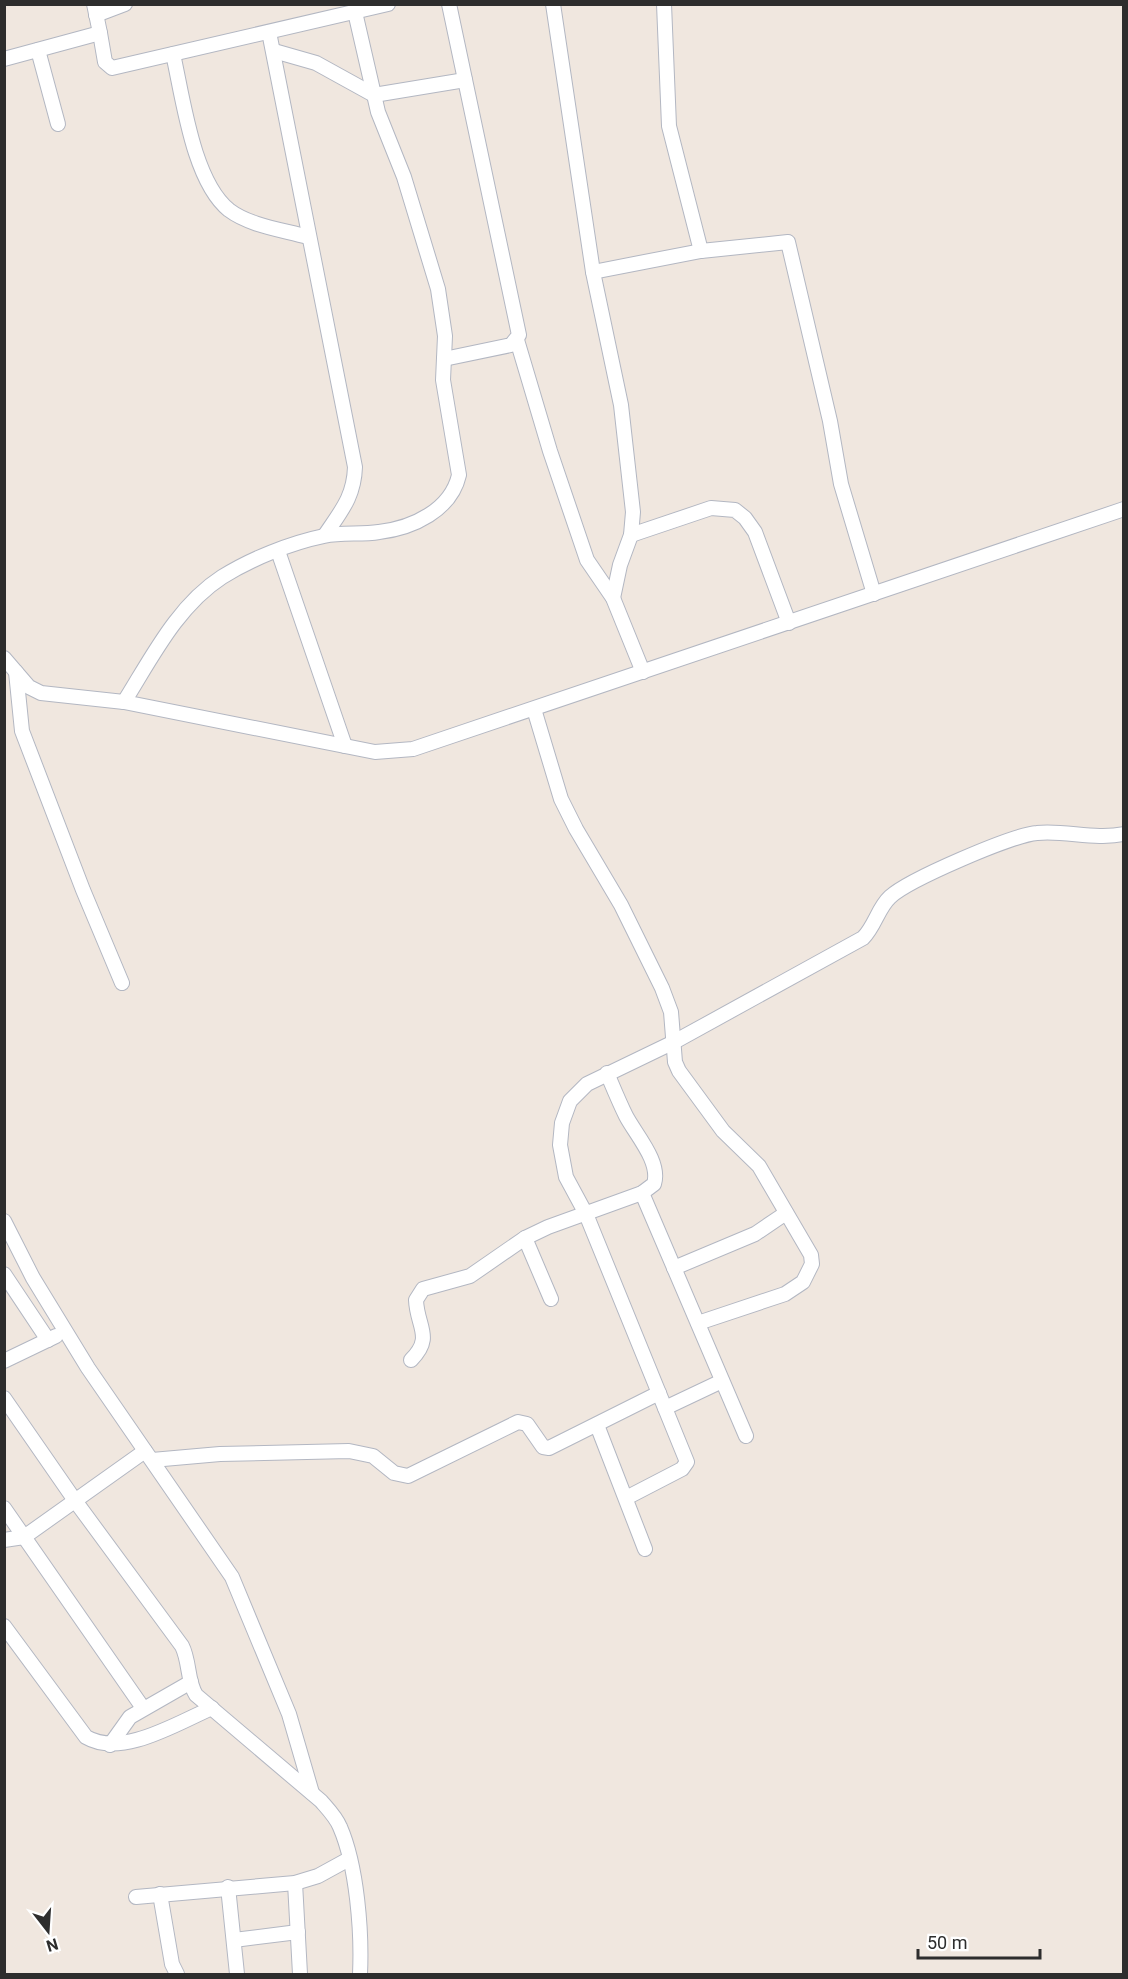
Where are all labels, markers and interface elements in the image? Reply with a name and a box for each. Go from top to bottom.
north arrow [18,1901,78,1961]
scale bar [918,1922,1040,1960]
text: 50 m [927,1932,967,1953]
text: N [44,1934,60,1956]

